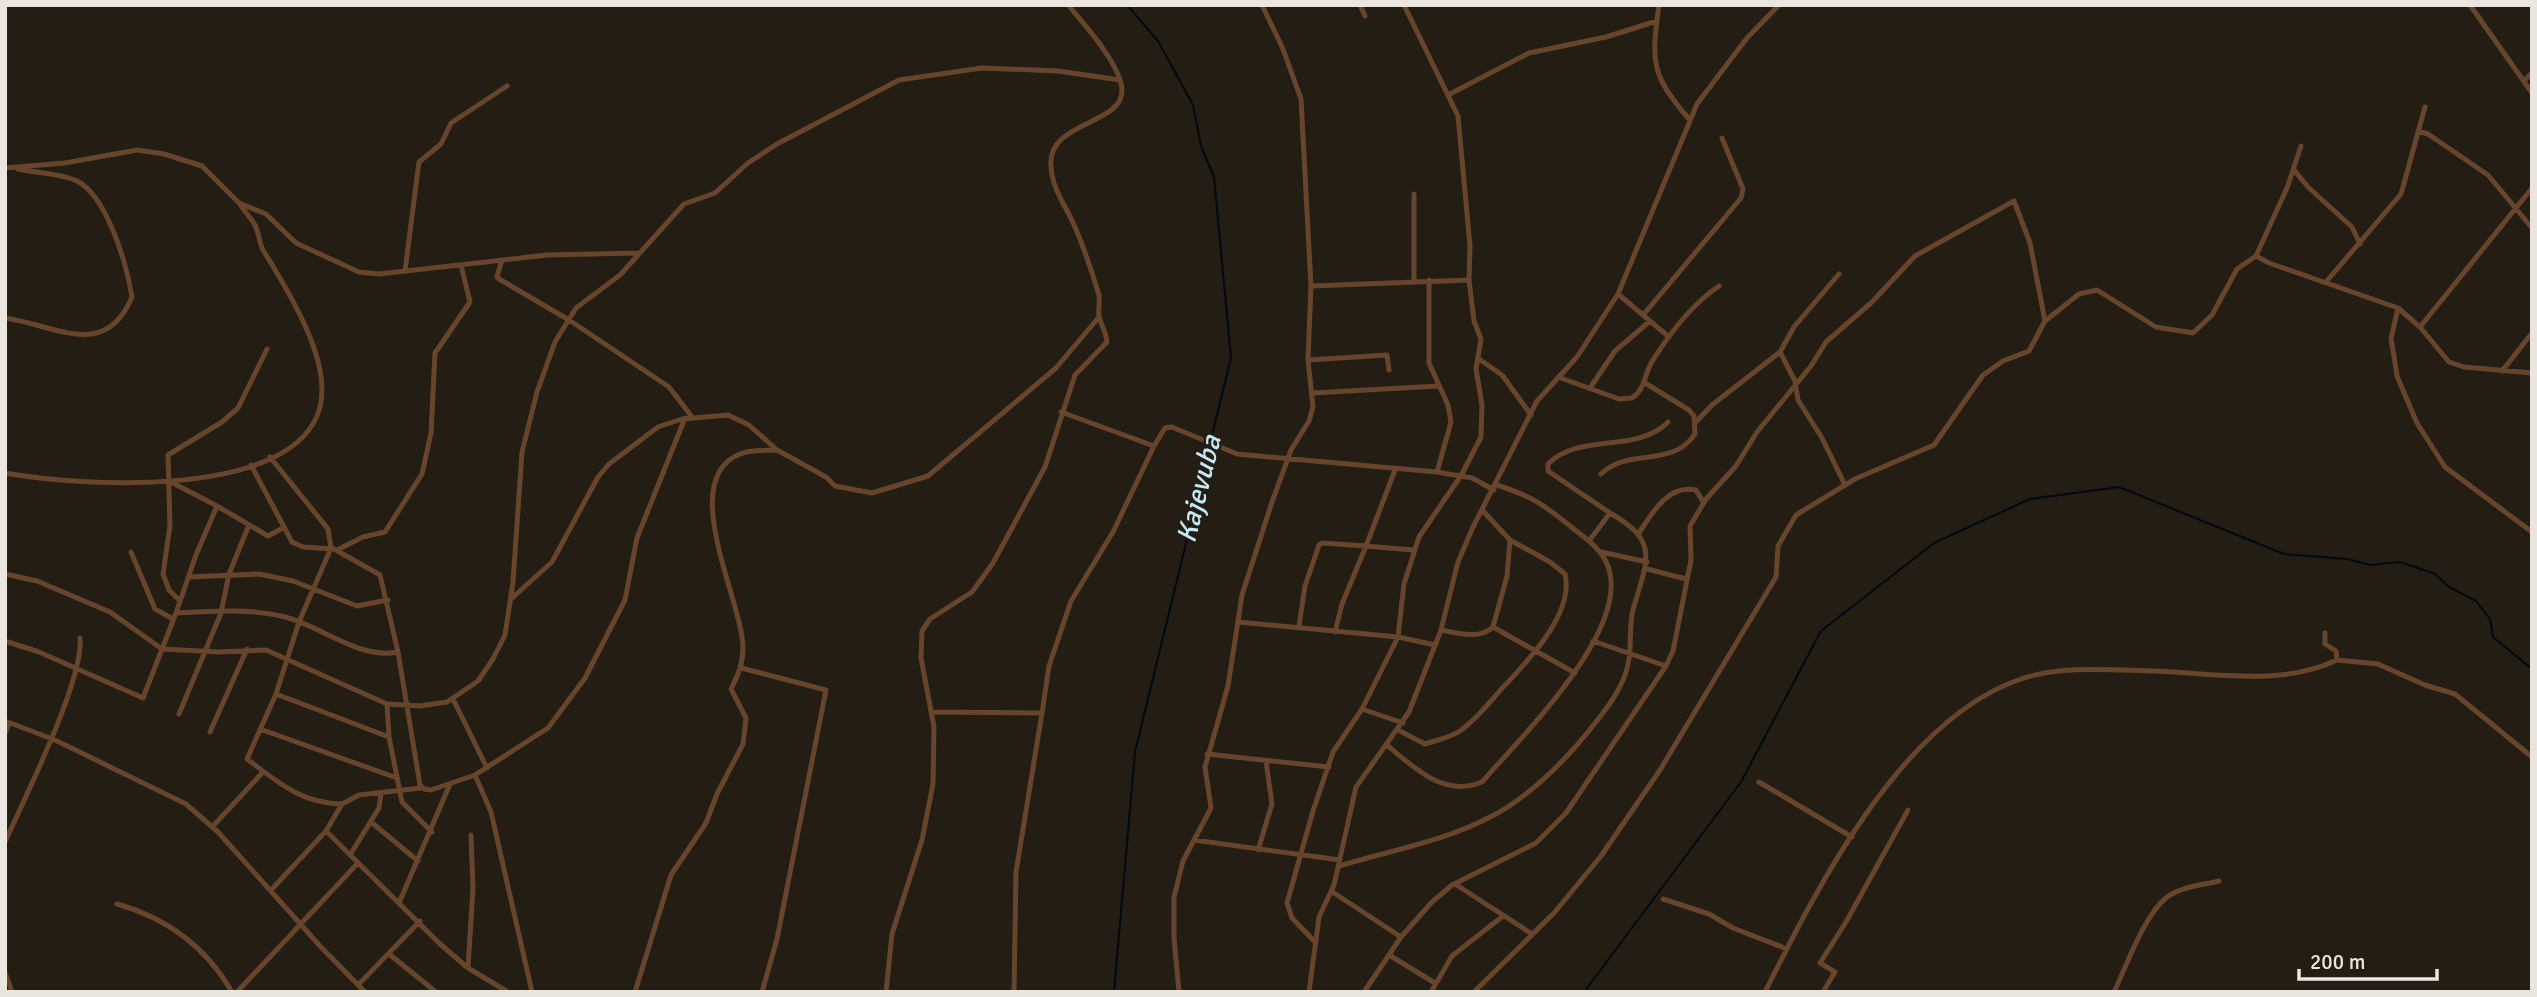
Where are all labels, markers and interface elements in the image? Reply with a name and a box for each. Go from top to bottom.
water label: Kajevuba [1169,431,1229,546]
scale bar [2299,937,2437,981]
text: 200 m [2310,949,2365,975]

